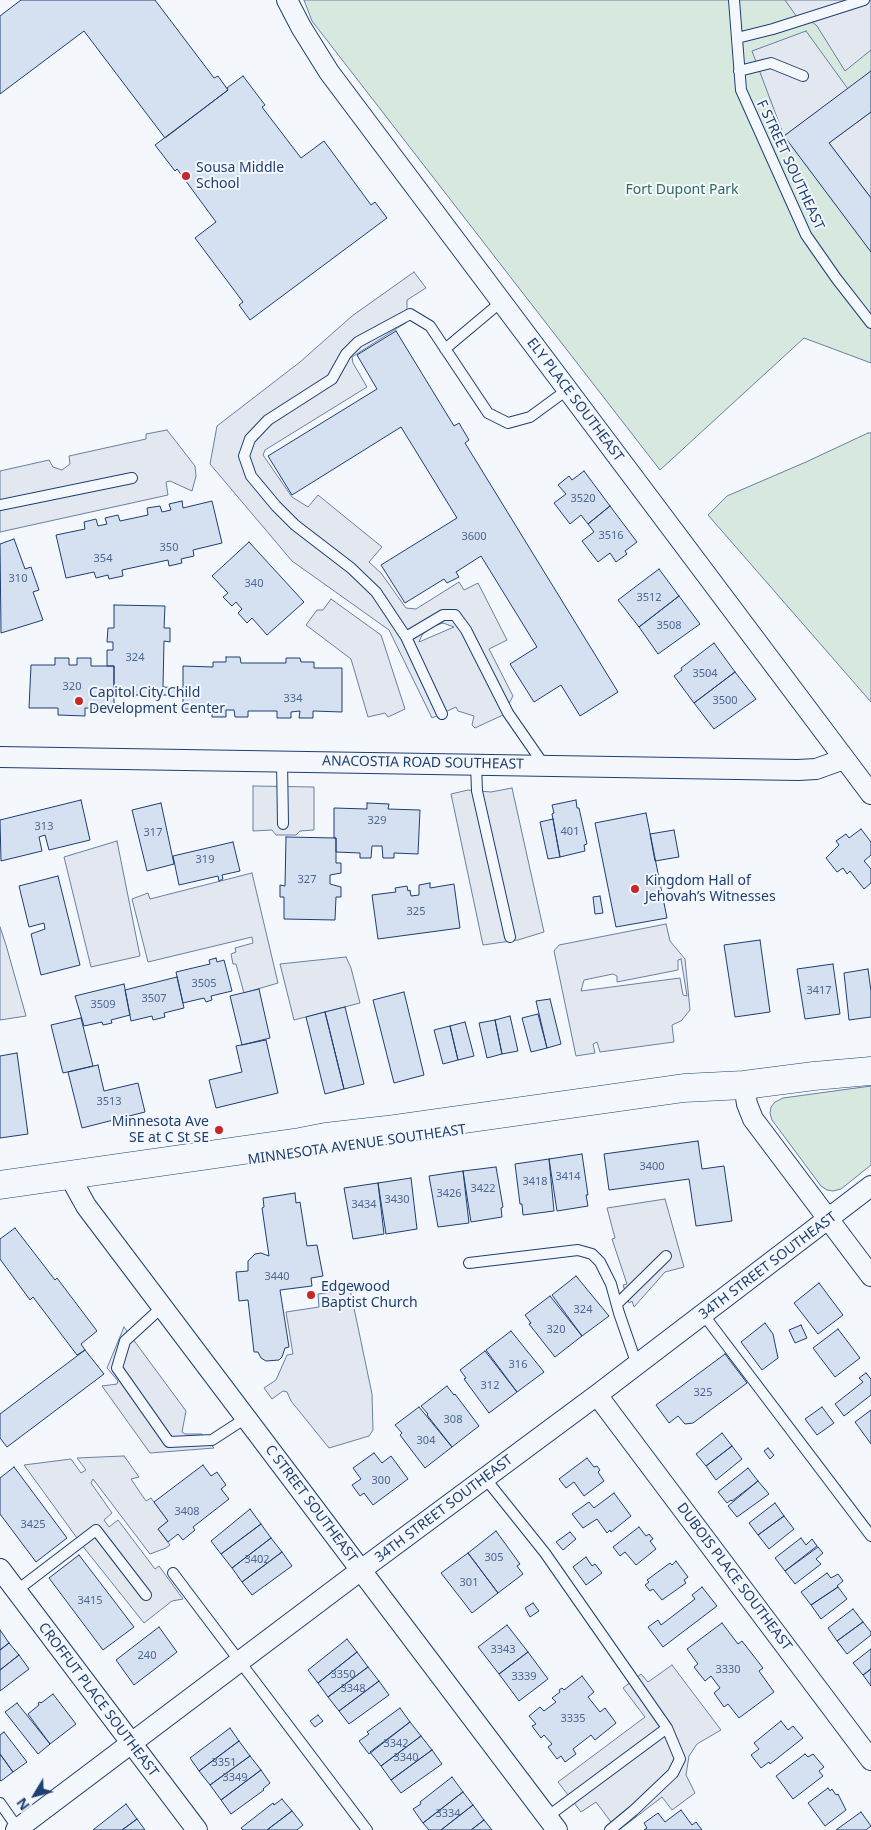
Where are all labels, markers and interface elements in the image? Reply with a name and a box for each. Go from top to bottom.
street label: F STREET SOUTHEAST [753,97,827,233]
place label: Sousa Middle School [196,160,284,192]
marker: Sousa Middle School [180,170,192,182]
park label: Fort Dupont Park [625,182,739,198]
street label: ELY PLACE SOUTHEAST [523,335,627,465]
house number: 3520 [570,492,596,506]
house number: 3516 [598,529,624,543]
house number: 3600 [461,530,487,544]
house number: 350 [160,541,178,555]
house number: 354 [94,552,112,566]
house number: 310 [9,572,27,586]
house number: 340 [245,577,263,591]
house number: 3512 [636,591,662,605]
house number: 3508 [656,619,682,633]
house number: 324 [126,651,144,665]
house number: 3504 [692,667,718,681]
house number: 320 [63,680,81,694]
place label: Capitol City Child Development Center [89,685,225,718]
house number: 334 [284,692,302,706]
house number: 3500 [712,694,738,708]
marker: Capitol City Child Development Center [73,695,85,707]
street label: ANACOSTIA ROAD SOUTHEAST [322,753,524,773]
house number: 329 [368,814,386,828]
house number: 313 [35,820,53,834]
house number: 401 [561,825,579,839]
house number: 317 [144,826,162,840]
house number: 319 [196,853,214,867]
house number: 327 [298,873,316,887]
place label: Kingdom Hall of Jehovah’s Witnesses [645,873,776,906]
marker: Kingdom Hall of Jehovah’s Witnesses [629,883,641,895]
house number: 325 [407,905,425,919]
house number: 3505 [191,977,217,991]
house number: 3417 [806,984,832,998]
house number: 3507 [141,992,167,1006]
house number: 3509 [90,998,116,1012]
house number: 3513 [96,1095,122,1109]
place label: Minnesota Ave SE at C St SE [112,1114,209,1146]
street label: MINNESOTA AVENUE SOUTHEAST [247,1121,467,1169]
marker: Minnesota Ave SE at C St SE [213,1124,225,1136]
house number: 3400 [639,1160,665,1174]
house number: 3414 [555,1170,581,1184]
house number: 3418 [522,1175,548,1189]
house number: 3422 [470,1182,496,1196]
house number: 3426 [436,1187,462,1201]
house number: 3430 [384,1193,410,1207]
house number: 3434 [351,1198,377,1212]
street label: 34TH STREET SOUTHEAST [696,1209,840,1323]
house number: 3440 [264,1270,290,1284]
place label: Edgewood Baptist Church [321,1279,418,1311]
marker: Edgewood Baptist Church [305,1289,317,1301]
house number: 324 [574,1303,592,1317]
house number: 320 [547,1323,565,1337]
house number: 316 [509,1358,527,1372]
house number: 312 [481,1379,499,1393]
house number: 325 [694,1386,712,1400]
house number: 308 [444,1413,462,1427]
house number: 304 [417,1434,435,1448]
street label: C STREET SOUTHEAST [261,1442,361,1566]
street label: 34TH STREET SOUTHEAST [372,1452,516,1566]
house number: 300 [372,1474,390,1488]
street label: DUBOIS PLACE SOUTHEAST [673,1500,795,1654]
house number: 3408 [174,1505,200,1519]
house number: 3425 [20,1518,46,1532]
house number: 305 [485,1551,503,1565]
house number: 3402 [244,1553,270,1567]
house number: 301 [460,1576,478,1590]
house number: 3415 [77,1594,103,1608]
street label: CROFFUT PLACE SOUTHEAST [35,1620,161,1780]
house number: 3343 [490,1643,516,1657]
house number: 240 [138,1649,156,1663]
house number: 3330 [715,1663,741,1677]
house number: 3350 [330,1668,356,1682]
house number: 3339 [511,1670,537,1684]
house number: 3348 [340,1682,366,1696]
house number: 3335 [560,1712,586,1726]
house number: 3342 [383,1737,409,1751]
house number: 3340 [393,1751,419,1765]
house number: 3351 [211,1756,237,1770]
north arrow [10,1770,60,1820]
house number: 3349 [222,1771,248,1785]
text: N [12,1794,34,1815]
house number: 3334 [435,1807,461,1821]

